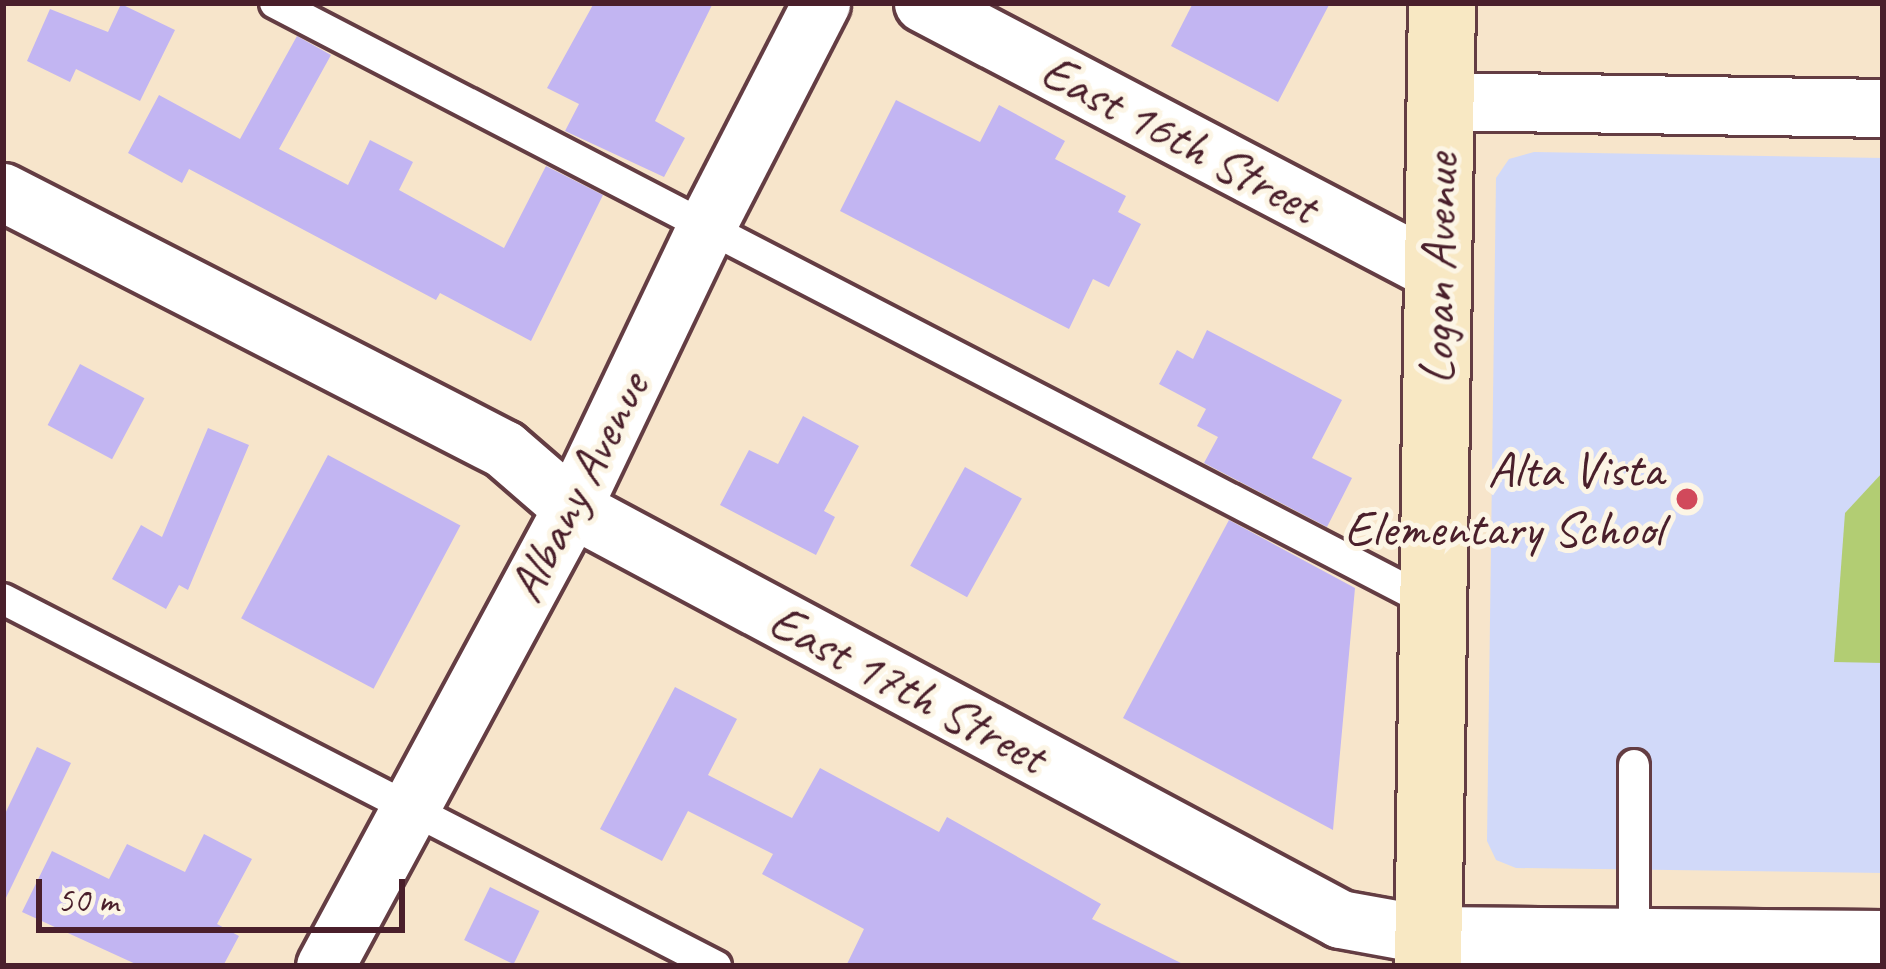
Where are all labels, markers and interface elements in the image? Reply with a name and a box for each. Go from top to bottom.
street label: East 16th Street [1031,39,1329,237]
street label: Logan Avenue [1405,153,1471,385]
street label: Albany Avenue [494,362,662,612]
place label: Alta Vista Elementary School [1345,439,1663,559]
marker: Alta Vista Elementary School [1674,486,1700,512]
street label: East 17th Street [759,589,1057,787]
scale bar [42,855,411,929]
text: 50 m [57,877,118,923]

